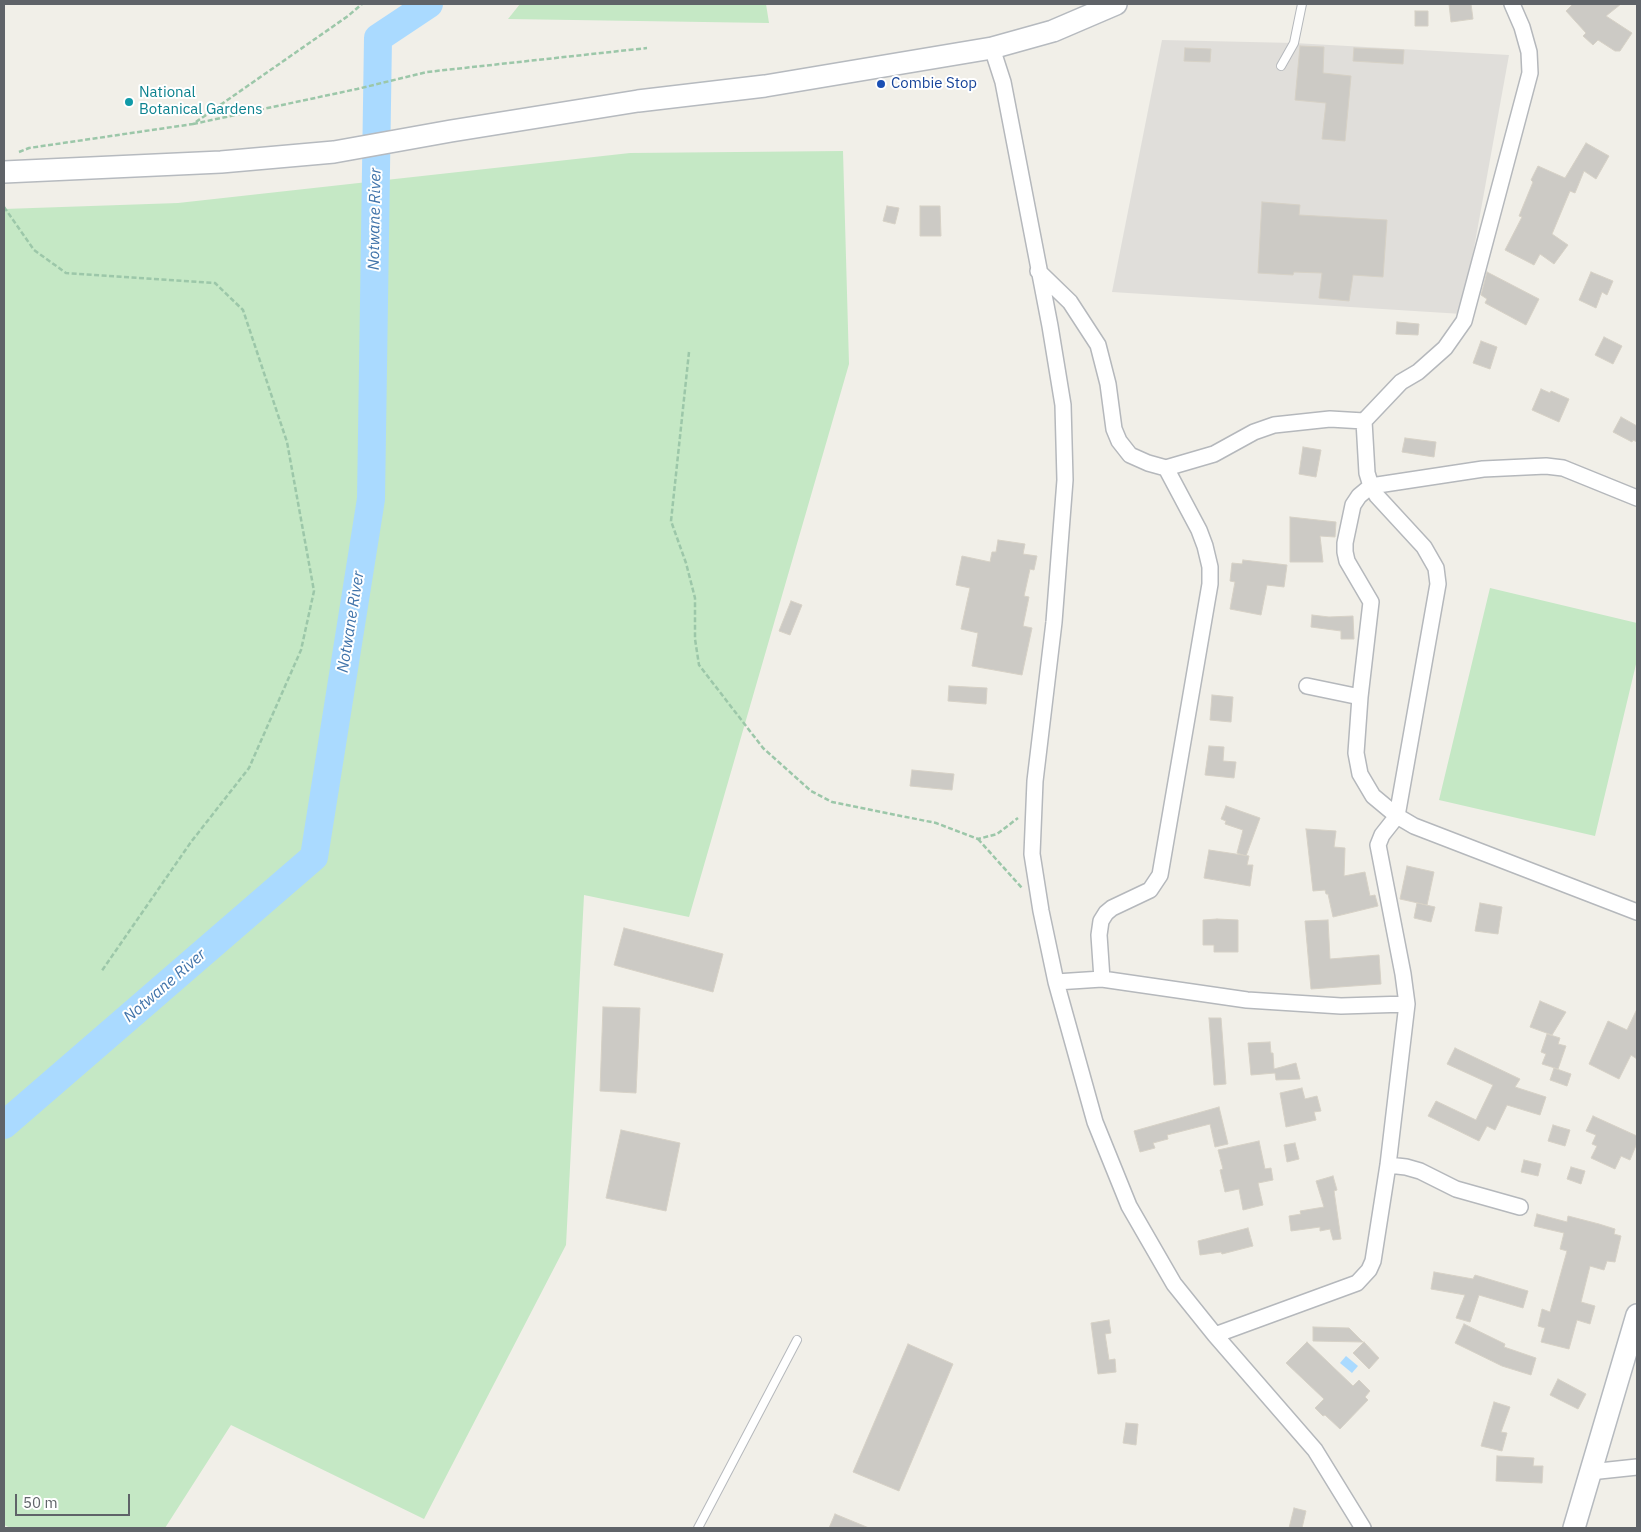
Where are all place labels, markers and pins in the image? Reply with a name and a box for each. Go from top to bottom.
place label: Combie Stop [891,75,977,93]
marker: Combie Stop [875,78,887,90]
place label: National Botanical Gardens [139,84,263,119]
marker: National Botanical Gardens [123,96,135,108]

